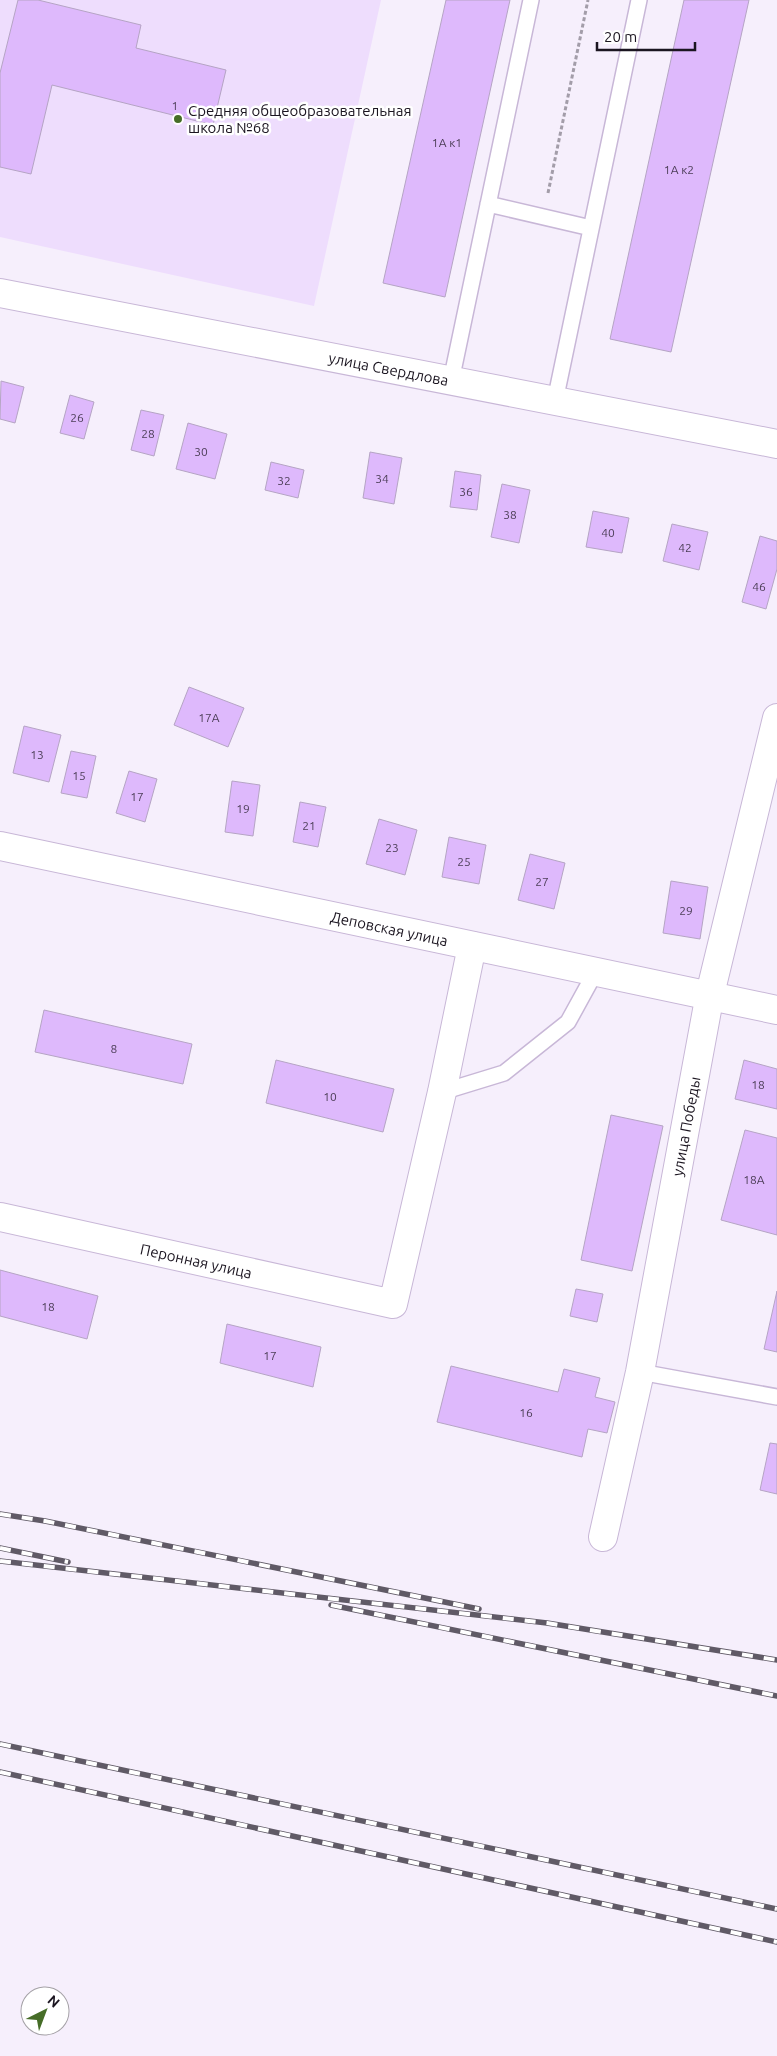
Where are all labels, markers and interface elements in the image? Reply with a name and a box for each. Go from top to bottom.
scale bar [597,20,694,52]
text: 20 m [604,28,637,45]
house number: 1 [172,99,178,112]
place label: Средняя общеобразовательная школа №68 [188,102,412,136]
marker: Средняя общеобразовательная школа №68 [172,113,184,125]
house number: 1А к1 [432,136,462,149]
house number: 1А к2 [664,163,694,176]
street label: улица Свердлова [327,349,450,389]
house number: 26 [70,411,84,424]
house number: 28 [141,427,155,440]
house number: 30 [194,445,208,458]
house number: 34 [375,472,389,485]
house number: 32 [277,474,291,487]
house number: 36 [459,485,473,498]
house number: 38 [503,508,517,521]
house number: 40 [601,526,615,539]
house number: 42 [678,541,692,554]
house number: 46 [752,580,766,593]
house number: 17А [198,711,220,724]
house number: 13 [30,748,44,761]
house number: 15 [72,769,86,782]
house number: 17 [130,790,144,803]
house number: 19 [236,802,250,815]
house number: 21 [302,819,316,832]
house number: 23 [385,841,399,854]
house number: 25 [457,855,471,868]
house number: 27 [535,875,549,888]
house number: 29 [679,904,693,917]
street label: Деповская улица [329,908,450,949]
house number: 8 [111,1042,118,1055]
street label: улица Победы [668,1075,703,1177]
house number: 18 [751,1078,765,1091]
house number: 10 [323,1090,337,1103]
house number: 18А [743,1173,765,1186]
street label: Перонная улица [139,1240,254,1281]
house number: 18 [41,1300,55,1313]
house number: 17 [263,1349,277,1362]
house number: 16 [519,1406,533,1419]
north arrow [20,1986,70,2036]
text: N [44,1992,63,2011]

